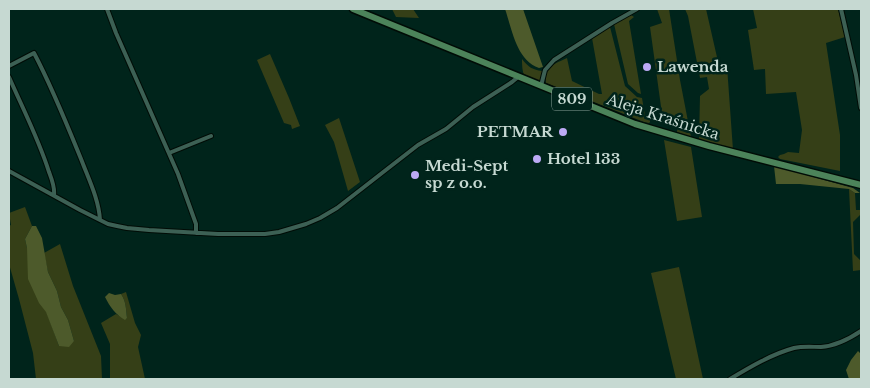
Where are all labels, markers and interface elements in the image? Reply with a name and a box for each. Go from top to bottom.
place label: Lawenda [657,57,729,76]
marker: Lawenda [641,61,653,73]
road number: 809 [552,88,592,110]
street label: Aleja Kraśnicka [604,89,722,144]
place label: PETMAR [477,122,554,141]
marker: PETMAR [557,126,569,138]
place label: Hotel 133 [547,149,620,168]
marker: Hotel 133 [531,153,543,165]
place label: Medi-Sept sp z o.o. [425,156,508,192]
marker: Medi-Sept sp z o.o. [409,169,421,181]

